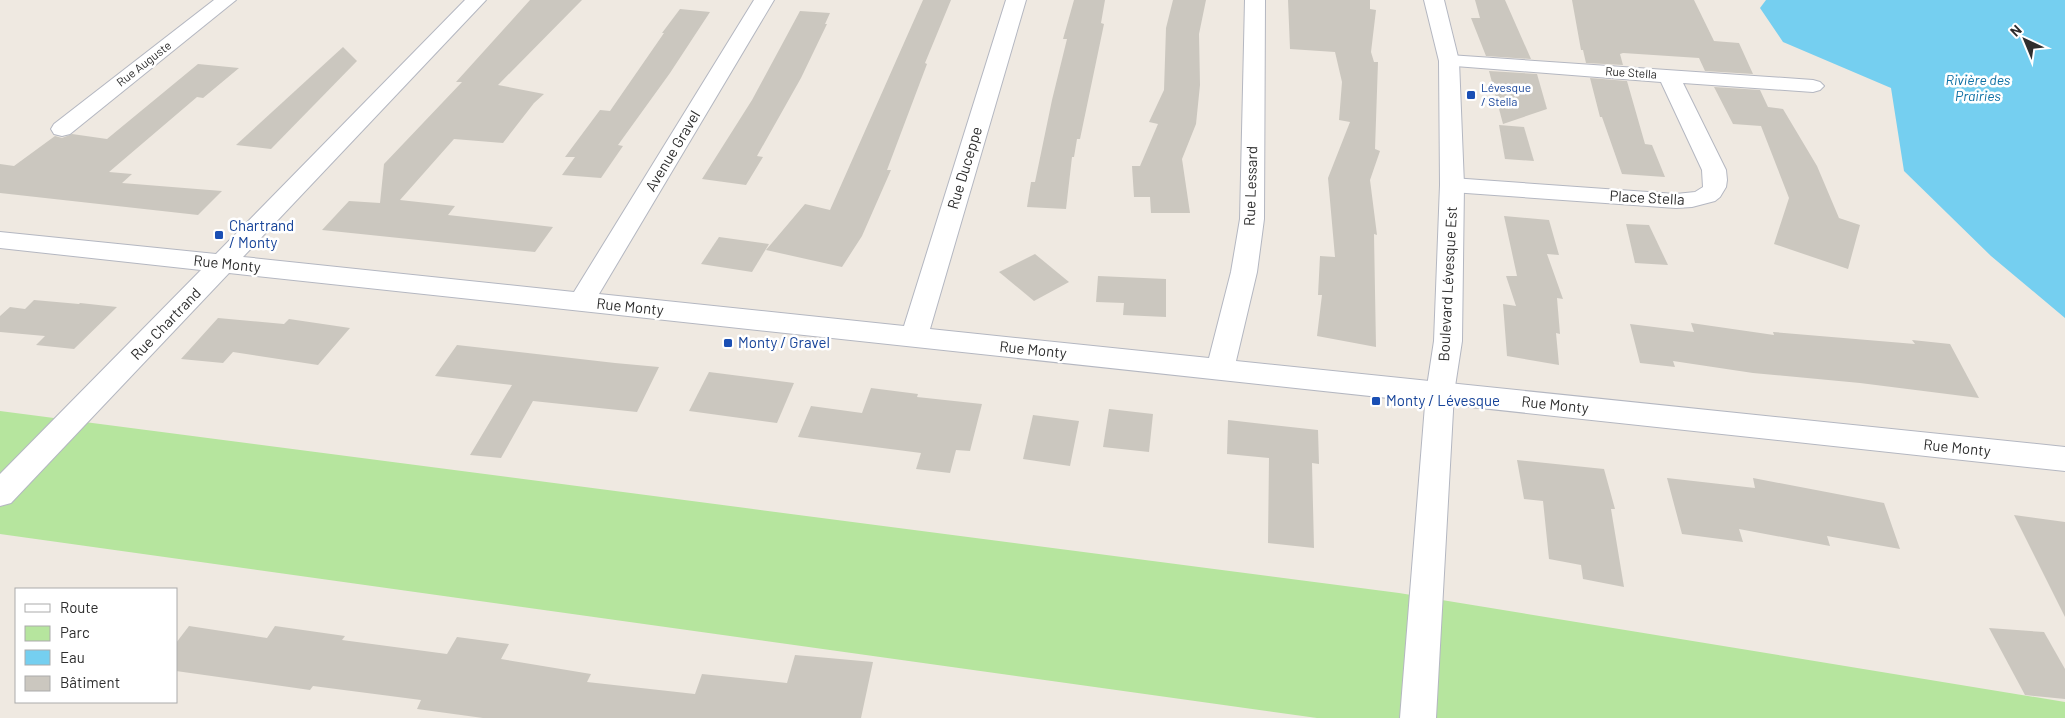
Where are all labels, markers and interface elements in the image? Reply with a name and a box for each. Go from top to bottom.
north arrow [2000,15,2050,65]
text: N [2006,21,2025,40]
street label: Rue Auguste [113,38,174,89]
street label: Rue Stella [1605,63,1657,81]
water label: Rivière des Prairies [1946,71,2011,104]
place label: Lévesque / Stella [1481,80,1531,108]
marker: Lévesque / Stella [1465,89,1477,101]
street label: Avenue Gravel [641,107,703,194]
street label: Rue Duceppe [943,124,985,211]
street label: Rue Lessard [1240,146,1260,226]
street label: Place Stella [1609,186,1685,208]
street label: Boulevard Lévesque Est [1434,206,1460,362]
place label: Chartrand / Monty [229,216,294,251]
marker: Chartrand / Monty [213,229,225,241]
street label: Rue Monty [193,251,262,275]
street label: Rue Chartrand [126,283,204,363]
street label: Rue Monty [596,294,665,318]
place label: Monty / Gravel [738,333,830,351]
marker: Monty / Gravel [722,337,734,349]
street label: Rue Monty [999,337,1068,361]
place label: Monty / Lévesque [1386,391,1500,409]
street label: Rue Monty [1521,392,1590,416]
marker: Monty / Lévesque [1370,395,1382,407]
street label: Rue Monty [1923,435,1992,459]
legend [15,588,178,703]
text: Route [60,598,99,616]
text: Parc [60,623,90,641]
text: Eau [60,648,85,666]
text: Bâtiment [60,673,120,691]

